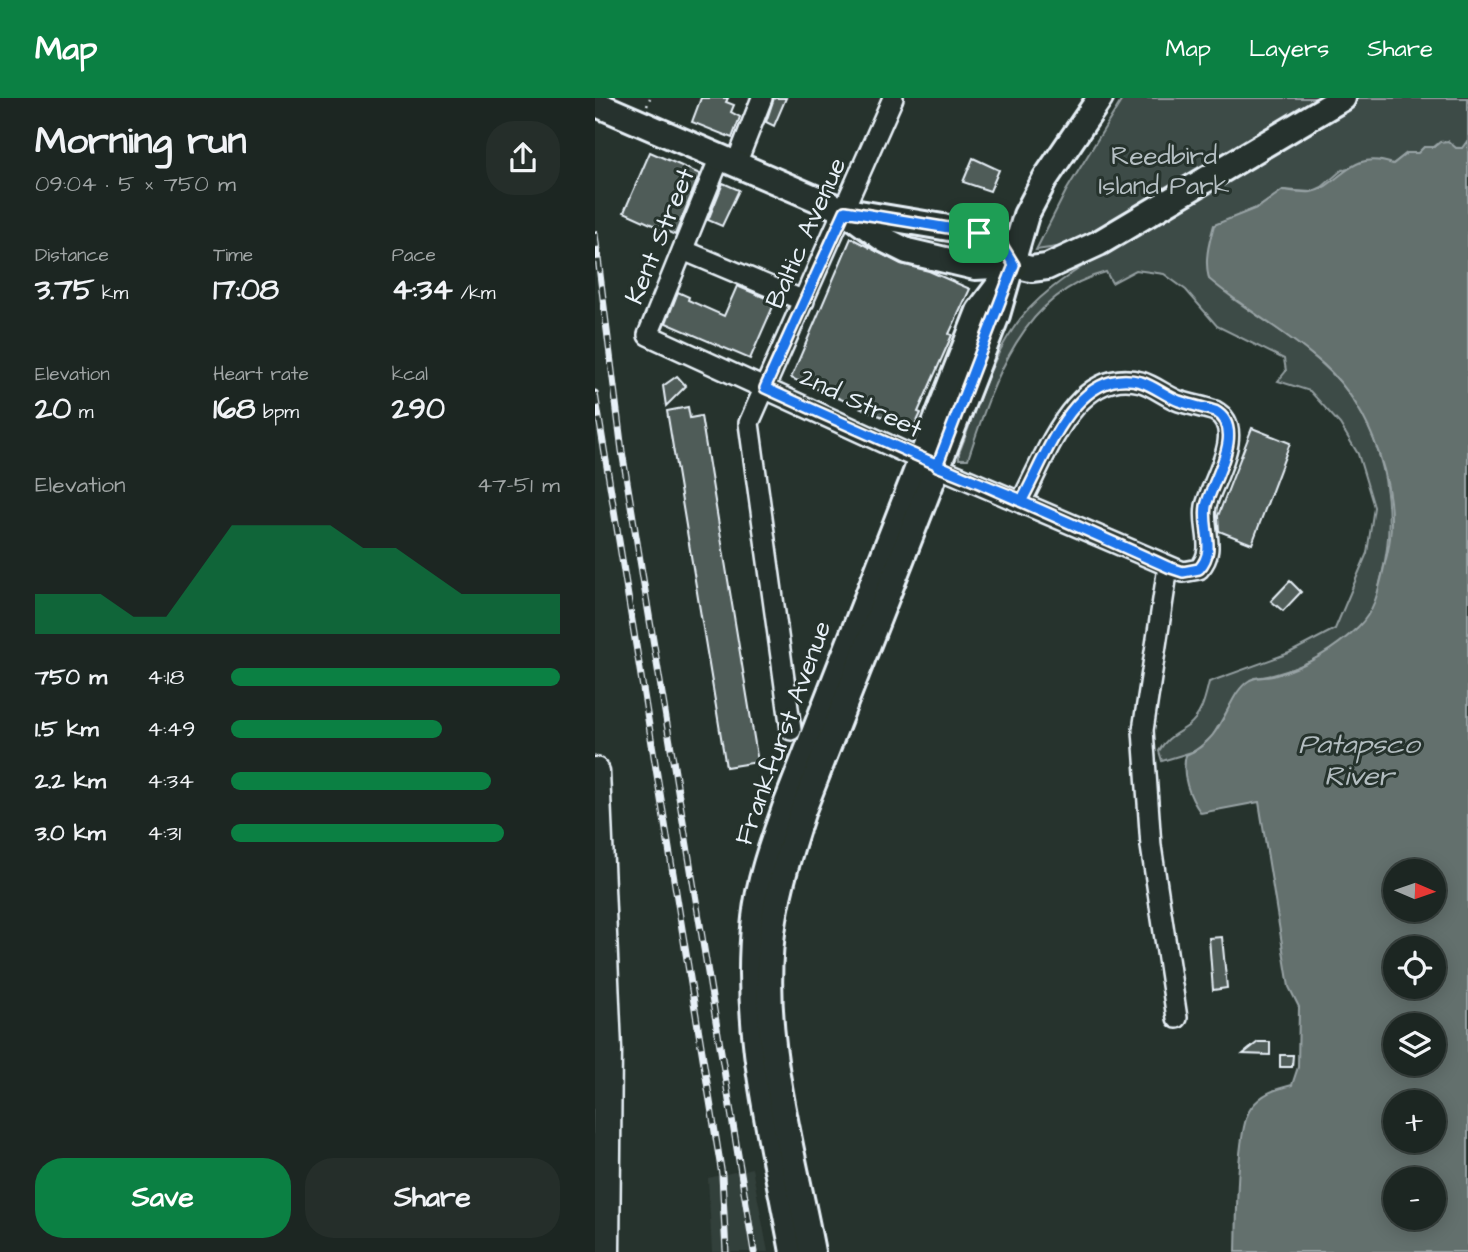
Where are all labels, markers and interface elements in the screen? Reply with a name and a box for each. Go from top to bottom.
text: Map [35,26,97,72]
text: Map [1166,32,1211,66]
text: Layers [1249,32,1329,66]
text: Share [1367,32,1433,66]
text: Morning run [35,116,247,168]
button: share [486,121,560,195]
park label: Reedbird Island Park [1098,138,1230,204]
street label: Baltic Avenue [757,152,855,314]
street label: Kent Street [616,162,704,309]
text: 09:04 · 5 × 750 m [35,168,236,200]
pin [949,203,1009,263]
icon: arrive [960,214,998,252]
text: Distance [35,242,109,269]
text: Time [213,242,253,269]
text: Pace [392,242,436,269]
text: 3.75 [35,269,94,311]
text: 17:08 [213,269,279,311]
text: 4:34 [392,269,453,311]
text: km [94,280,128,307]
text: /km [453,280,496,307]
street label: 2nd Street [794,359,929,447]
text: Elevation [35,361,110,388]
text: Heart rate [213,361,309,388]
text: kcal [392,361,428,388]
text: 20 [35,388,71,430]
text: 168 [213,388,255,430]
text: 290 [392,388,445,430]
text: m [71,399,94,426]
text: bpm [255,399,299,426]
text: Elevation [35,469,126,501]
text: 47–51 m [477,469,560,501]
street label: Frankfurst Avenue [726,616,840,850]
text: 750 m [35,661,107,693]
text: 4:18 [147,661,184,693]
text: 1.5 km [35,713,99,745]
text: 4:49 [147,713,195,745]
water label: Patapsco River [1299,725,1422,796]
text: 2.2 km [35,765,106,797]
text: 4:34 [147,765,194,797]
text: 3.0 km [35,817,106,849]
text: 4:31 [147,817,181,849]
north arrow [1383,859,1445,922]
map controls [1383,859,1446,1230]
button: locate [1383,936,1446,999]
button: layers [1383,1013,1446,1076]
button: + [1383,1090,1446,1153]
button: Save [35,1158,291,1238]
button: Share [305,1158,560,1238]
button: − [1383,1167,1446,1230]

